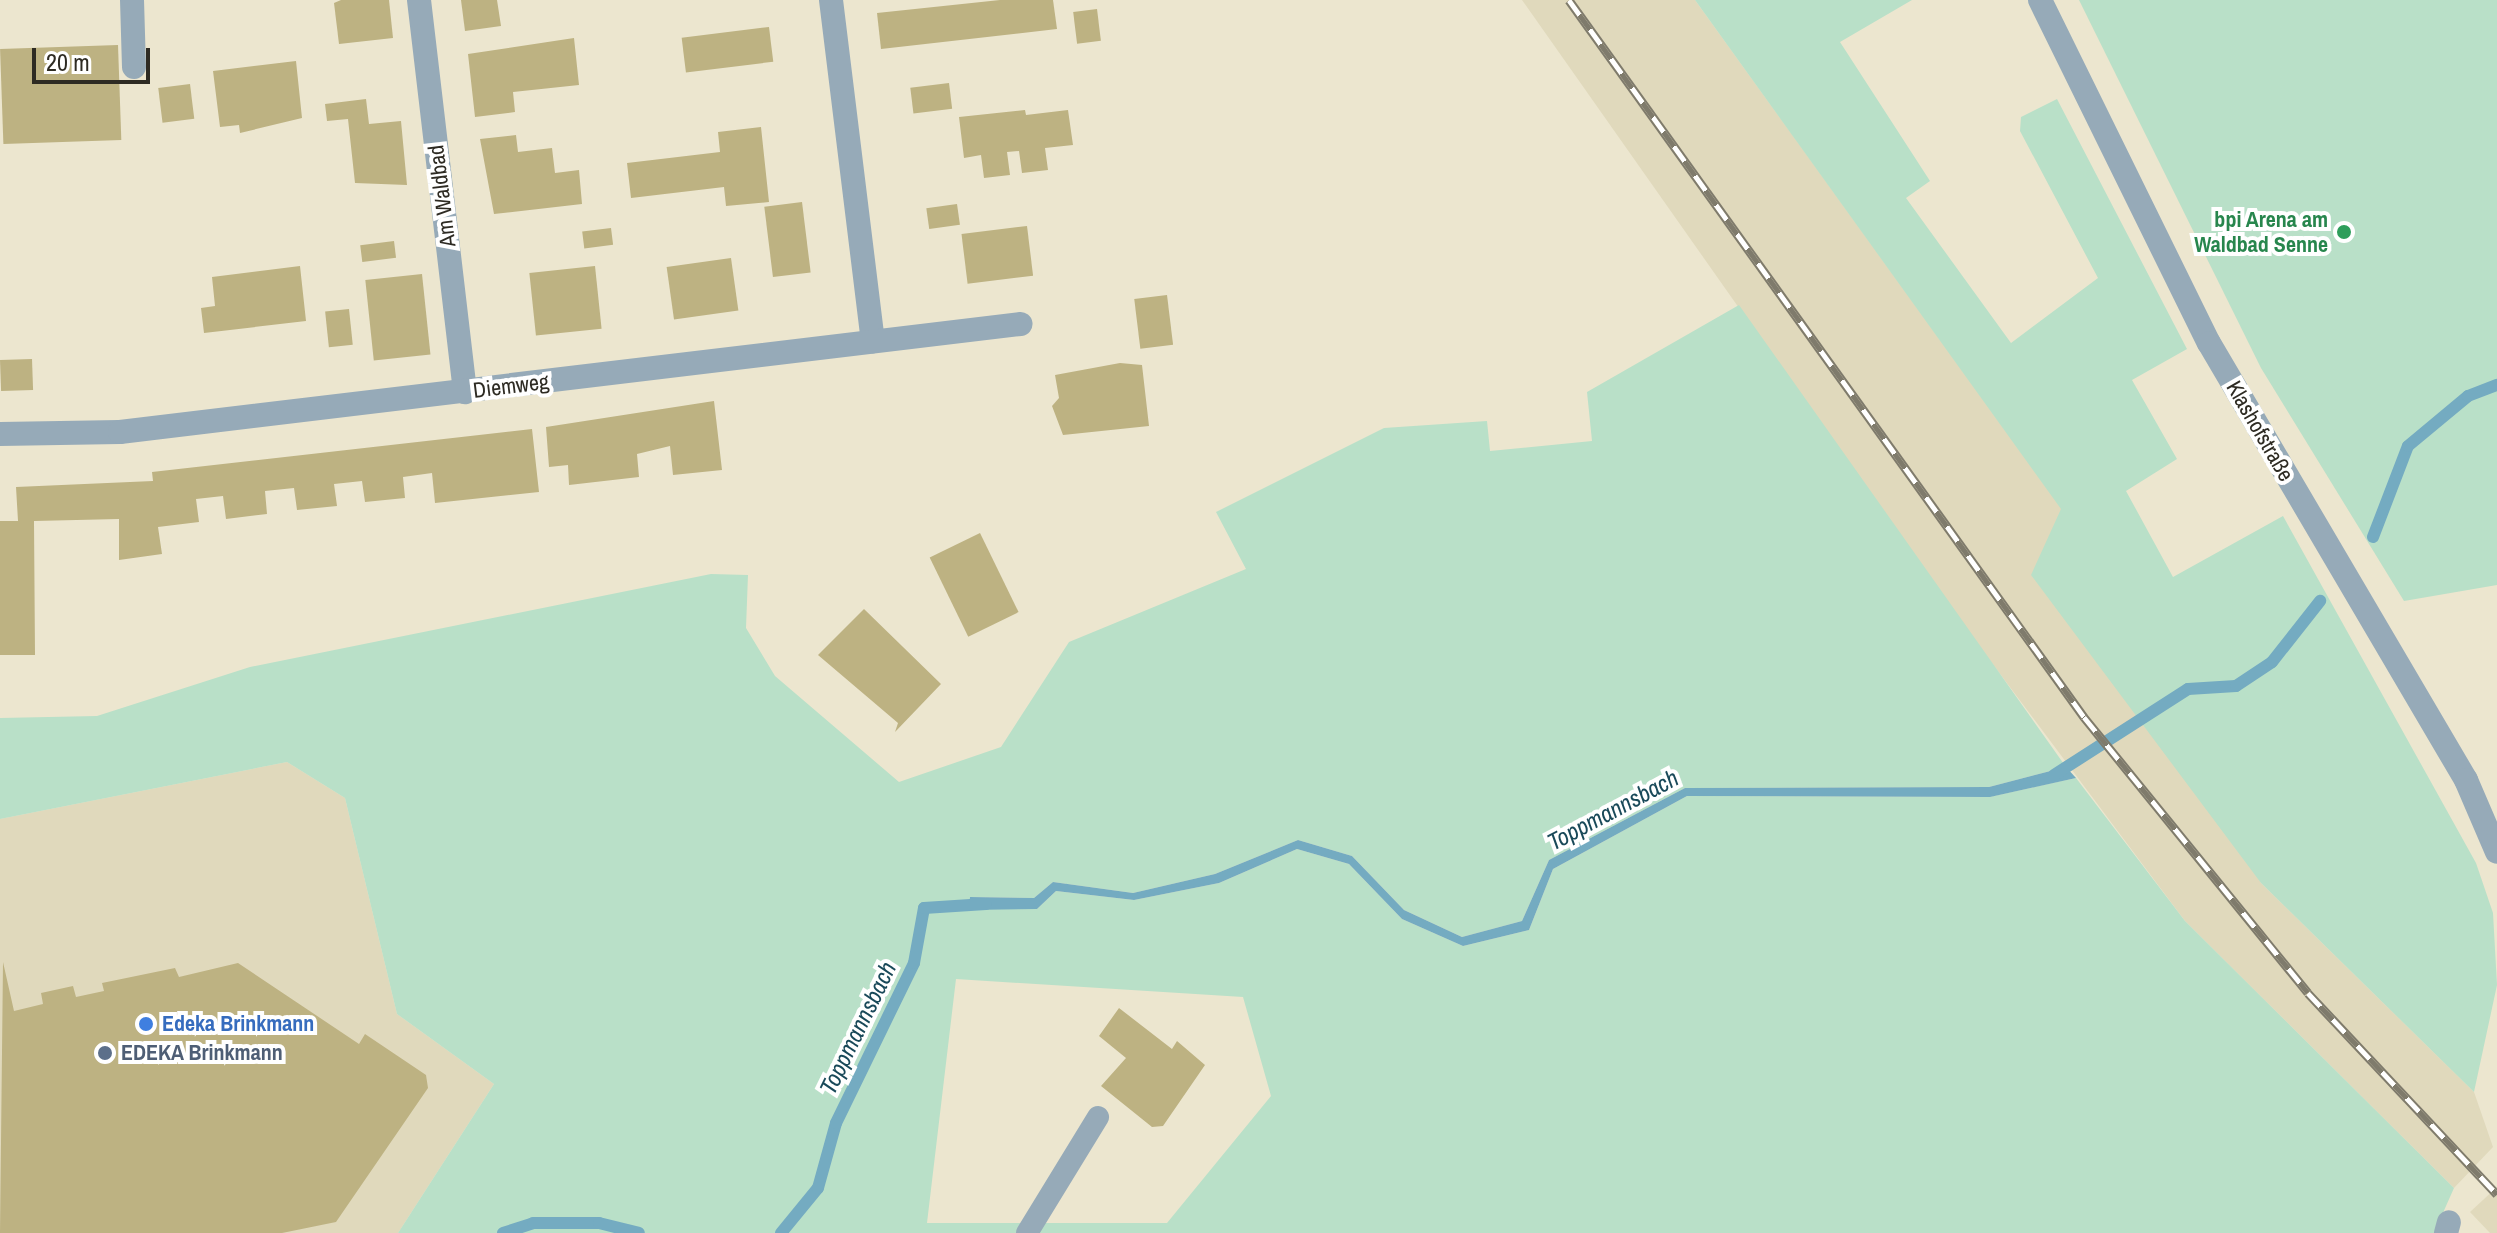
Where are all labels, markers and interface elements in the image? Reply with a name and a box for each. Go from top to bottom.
scale bar [36,32,154,82]
text: 20 m [46,46,90,78]
street label: Am Waldbad [423,143,461,249]
place label: bpi Arena am Waldbad Senne [2194,206,2328,258]
marker: bpi Arena am Waldbad Senne [2335,223,2353,241]
street label: Diemweg [472,368,550,404]
street label: Klashofstraße [2221,376,2299,486]
water label: Toppmannsbach [1543,764,1683,856]
water label: Toppmannsbach [814,957,902,1099]
place label: Edeka Brinkmann [162,1011,314,1037]
marker: Edeka Brinkmann [137,1015,155,1033]
place label: EDEKA Brinkmann [121,1040,283,1066]
marker: EDEKA Brinkmann [96,1044,114,1062]

